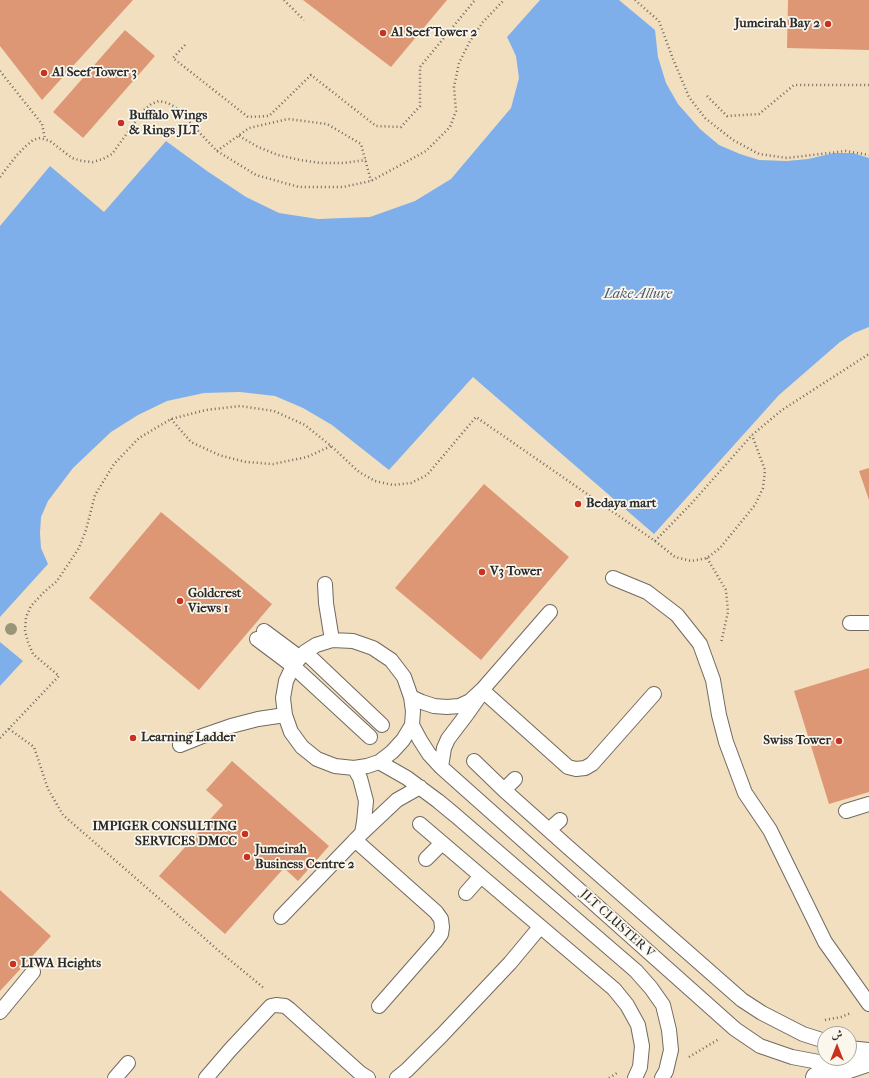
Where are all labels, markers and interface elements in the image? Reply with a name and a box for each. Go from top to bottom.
place label: Jumeirah Bay 2 [735,16,820,32]
marker: Jumeirah Bay 2 [823,19,833,29]
place label: Al Seef Tower 2 [391,25,477,41]
marker: Al Seef Tower 2 [378,28,388,38]
place label: Al Seef Tower 3 [52,65,137,81]
marker: Al Seef Tower 3 [39,68,49,78]
place label: Buffalo Wings & Rings JLT [129,108,207,139]
marker: Buffalo Wings & Rings JLT [116,118,126,128]
water label: Lake Allure [604,287,672,303]
place label: Bedaya mart [586,496,656,512]
marker: Bedaya mart [573,499,583,509]
place label: V3 Tower [490,564,542,580]
marker: V3 Tower [477,567,487,577]
place label: Goldcrest Views 1 [188,586,241,617]
marker: Goldcrest Views 1 [175,596,185,606]
place label: Learning Ladder [141,730,236,746]
marker: Learning Ladder [128,733,138,743]
place label: Swiss Tower [763,733,831,749]
marker: Swiss Tower [834,736,844,746]
place label: IMPIGER CONSULTING SERVICES DMCC [92,819,237,850]
marker: IMPIGER CONSULTING SERVICES DMCC [240,829,250,839]
place label: Jumeirah Business Centre 2 [255,842,354,873]
marker: Jumeirah Business Centre 2 [242,852,252,862]
street label: JLT CLUSTER V [577,887,657,961]
place label: LIWA Heights [21,956,101,972]
marker: LIWA Heights [8,959,18,969]
north arrow [817,1026,857,1066]
text: ش [832,1028,842,1041]

